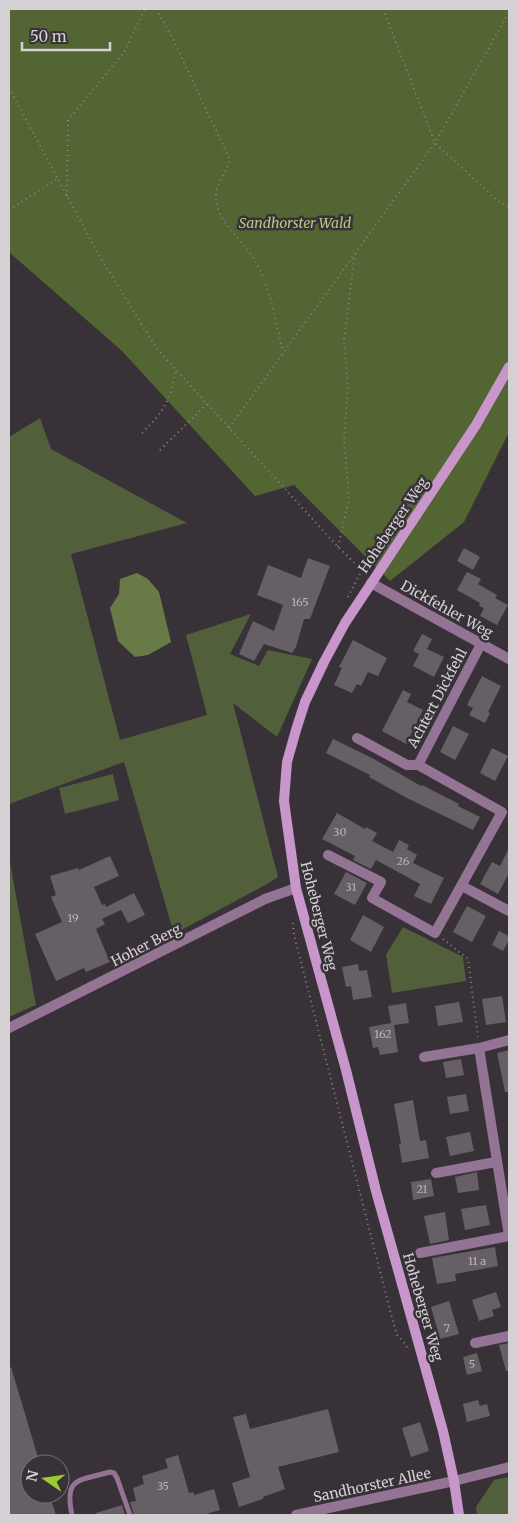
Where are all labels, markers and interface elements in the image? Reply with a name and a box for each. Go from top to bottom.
scale bar [22,20,110,52]
text: 50 m [30,27,67,46]
park label: Sandhorster Wald [239,214,351,232]
street label: Hoheberger Weg [354,473,432,576]
street label: Dickfehler Weg [398,576,497,642]
house number: 165 [291,595,309,609]
street label: Achtert Dickfehl [403,645,471,752]
house number: 30 [333,825,347,839]
house number: 26 [397,854,410,868]
street label: Hoheberger Weg [297,860,341,973]
house number: 31 [346,880,356,894]
house number: 19 [67,911,79,925]
street label: Hoher Berg [108,919,185,970]
house number: 162 [374,1027,392,1041]
house number: 21 [416,1182,428,1196]
street label: Hoheberger Weg [399,1251,447,1364]
house number: 11 a [468,1254,486,1268]
house number: 7 [444,1321,450,1335]
house number: 5 [469,1357,475,1371]
north arrow [20,1454,70,1504]
street label: Sandhorster Allee [312,1464,432,1506]
text: N [22,1469,42,1483]
house number: 35 [157,1479,169,1493]

